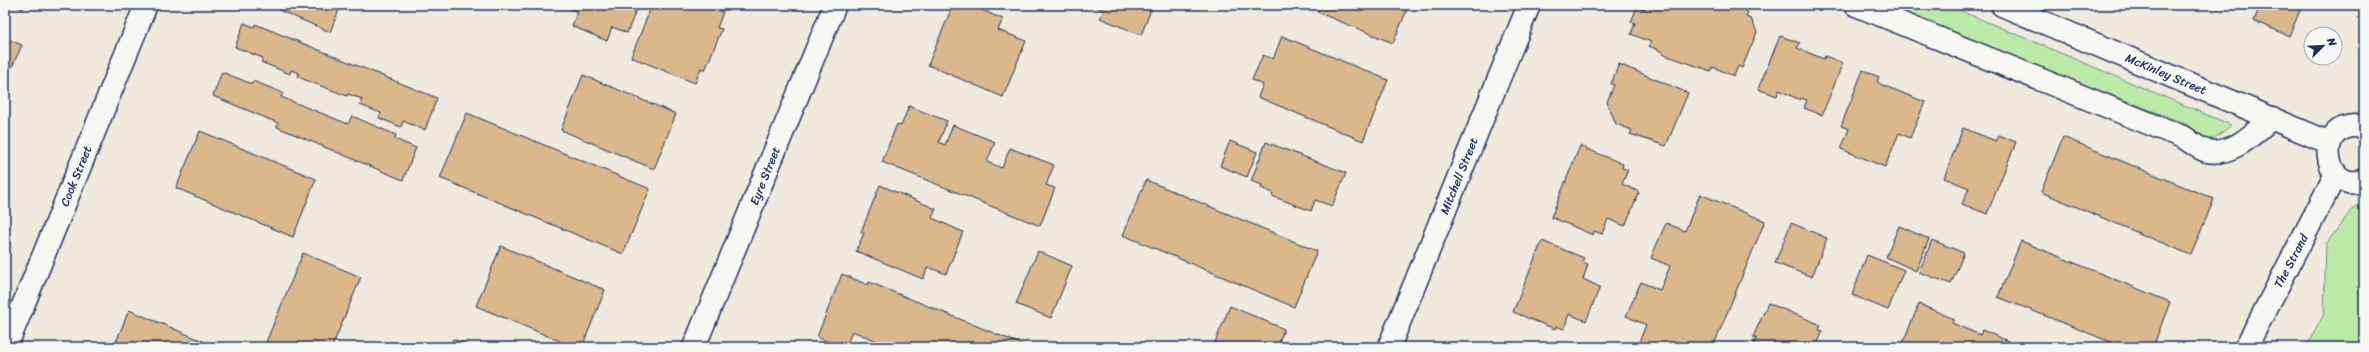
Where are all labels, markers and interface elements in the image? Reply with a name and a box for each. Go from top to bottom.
north arrow [2303,26,2343,66]
text: N [2321,34,2342,50]
street label: McKinley Street [2122,47,2210,101]
street label: Mitchell Street [1434,134,1484,218]
street label: Cook Street [54,142,98,210]
street label: Eyre Street [743,143,787,209]
street label: The Strand [2267,229,2315,292]

